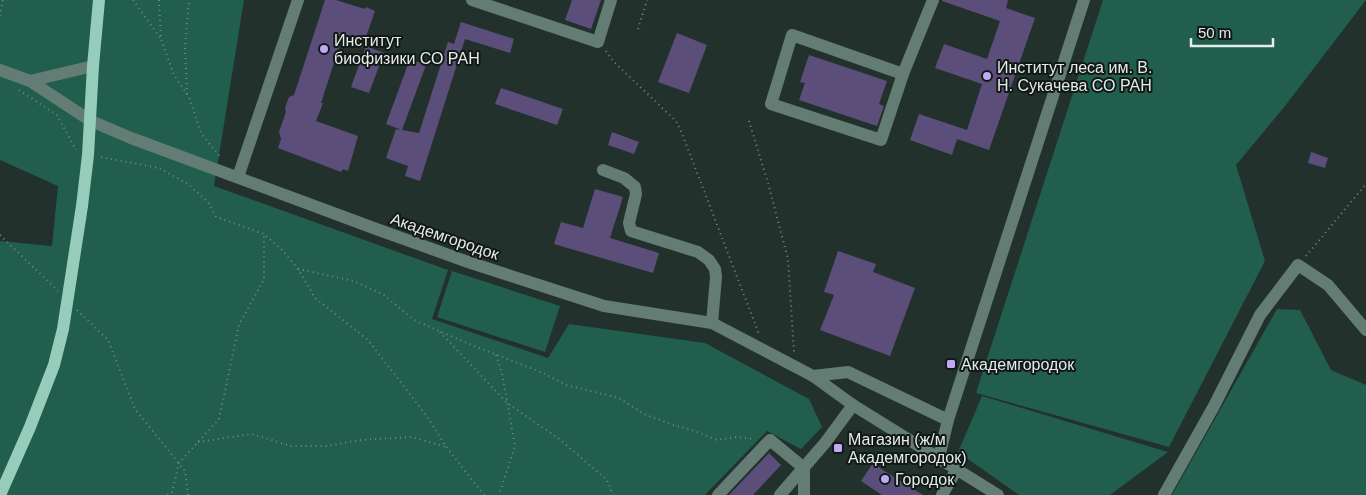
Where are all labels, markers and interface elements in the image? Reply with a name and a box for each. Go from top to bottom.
scale bar [1191,15,1274,47]
text: 50 m [1198,24,1231,41]
place label: Институт биофизики СО РАН [334,32,480,67]
marker: Институт биофизики СО РАН [318,43,330,55]
place label: Институт леса им. В. Н. Сукачева СО РАН [997,59,1152,94]
marker: Институт леса им. В. Н. Сукачева СО РАН [981,70,993,82]
street label: Академгородок [389,210,502,263]
place label: Академгородок [961,356,1075,373]
marker: Академгородок [945,358,957,370]
place label: Магазин (ж/м Академгородок) [848,431,967,466]
marker: Магазин (ж/м Академгородок) [832,442,844,454]
place label: Городок [895,471,955,488]
marker: Городок [879,473,891,485]

